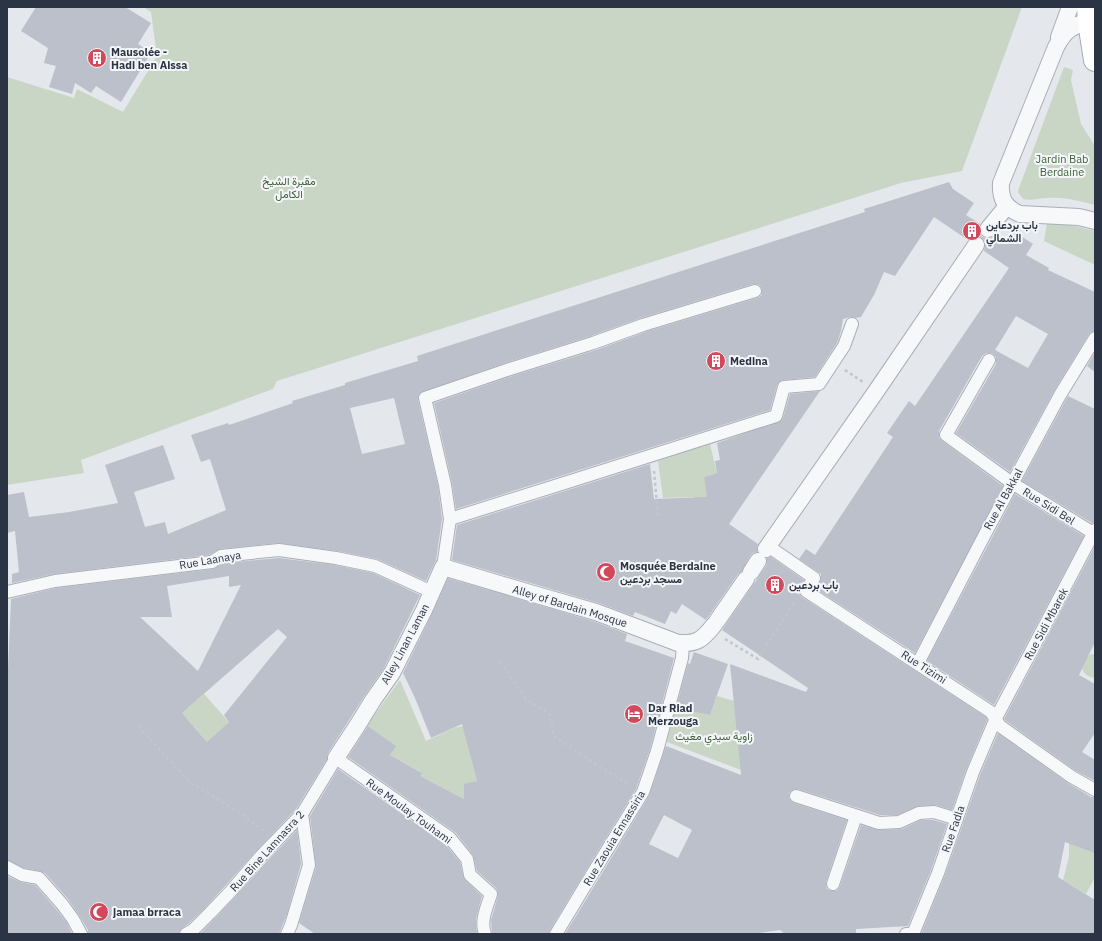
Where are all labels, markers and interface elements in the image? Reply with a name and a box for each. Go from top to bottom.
place label: Mausolée - Hadi ben Aissa [111,45,188,72]
building icon: Mausolée - Hadi ben Aissa [86,47,108,69]
park label: Jardin Bab Berdaine [1036,152,1088,179]
park label: مقبرة الشيخ الكامل [262,174,316,201]
place label: باب بردعاين الشمالي [986,218,1038,247]
building icon: باب بردعاين الشمالي [961,220,983,242]
building icon: Medina [705,350,727,372]
place label: Medina [730,354,768,368]
street label: Rue Al Bakkal [980,466,1026,532]
street label: Rue Sidi Bel [1020,484,1078,528]
street label: Rue Laanaya [178,548,242,572]
place label: Mosquée Berdaine مسجد بردعين [620,559,716,586]
mosque icon: Mosquée Berdaine مسجد بردعين [595,561,617,583]
building icon: باب بردعين [764,574,786,596]
place label: باب بردعين [789,578,838,592]
street label: Alley of Bardain Mosque [511,582,629,630]
street label: Rue Sidi Mbarek [1021,585,1071,663]
street label: Alley Linan Laman [378,601,432,687]
street label: Rue Tizimi [899,647,949,687]
place label: Dar Riad Merzouga [648,701,698,728]
hotel icon: Dar Riad Merzouga [623,703,645,725]
park label: زاوية سيدي مغيث [675,729,753,746]
street label: Rue Moulay Touhami [363,775,455,847]
street label: Rue Zaouia Ennassiria [580,788,648,888]
street label: Rue Fadla [938,804,968,854]
street label: Rue Bine Lamnasra 2 [227,808,307,894]
mosque icon: jamaa brraca [88,901,110,923]
place label: jamaa brraca [112,905,181,919]

